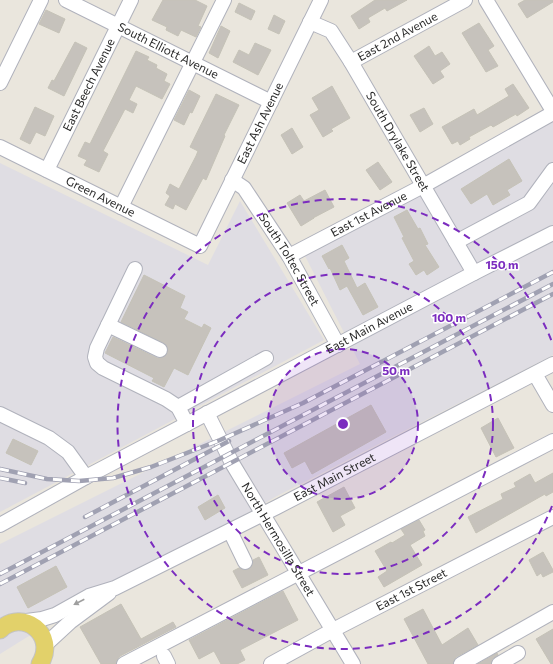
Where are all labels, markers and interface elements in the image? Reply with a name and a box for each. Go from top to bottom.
street label: East 2nd Avenue [355,8,439,63]
street label: South Elliott Avenue [116,19,221,81]
street label: East Beech Avenue [59,36,117,133]
street label: East Ash Avenue [234,80,285,166]
street label: South Drylake Street [364,89,433,194]
street label: Green Avenue [64,173,138,219]
street label: East 1st Avenue [328,188,409,239]
street label: South Toltec Street [257,210,323,308]
text: 150 m [485,257,519,271]
street label: East Main Avenue [323,299,415,356]
text: 100 m [432,310,466,324]
text: 50 m [382,363,410,377]
centre of rings [336,417,350,431]
street label: East Main Street [291,449,377,503]
street label: North Hermosilla Street [239,479,318,598]
street label: East 1st Street [373,565,449,613]
one-way arrow [73,599,85,605]

